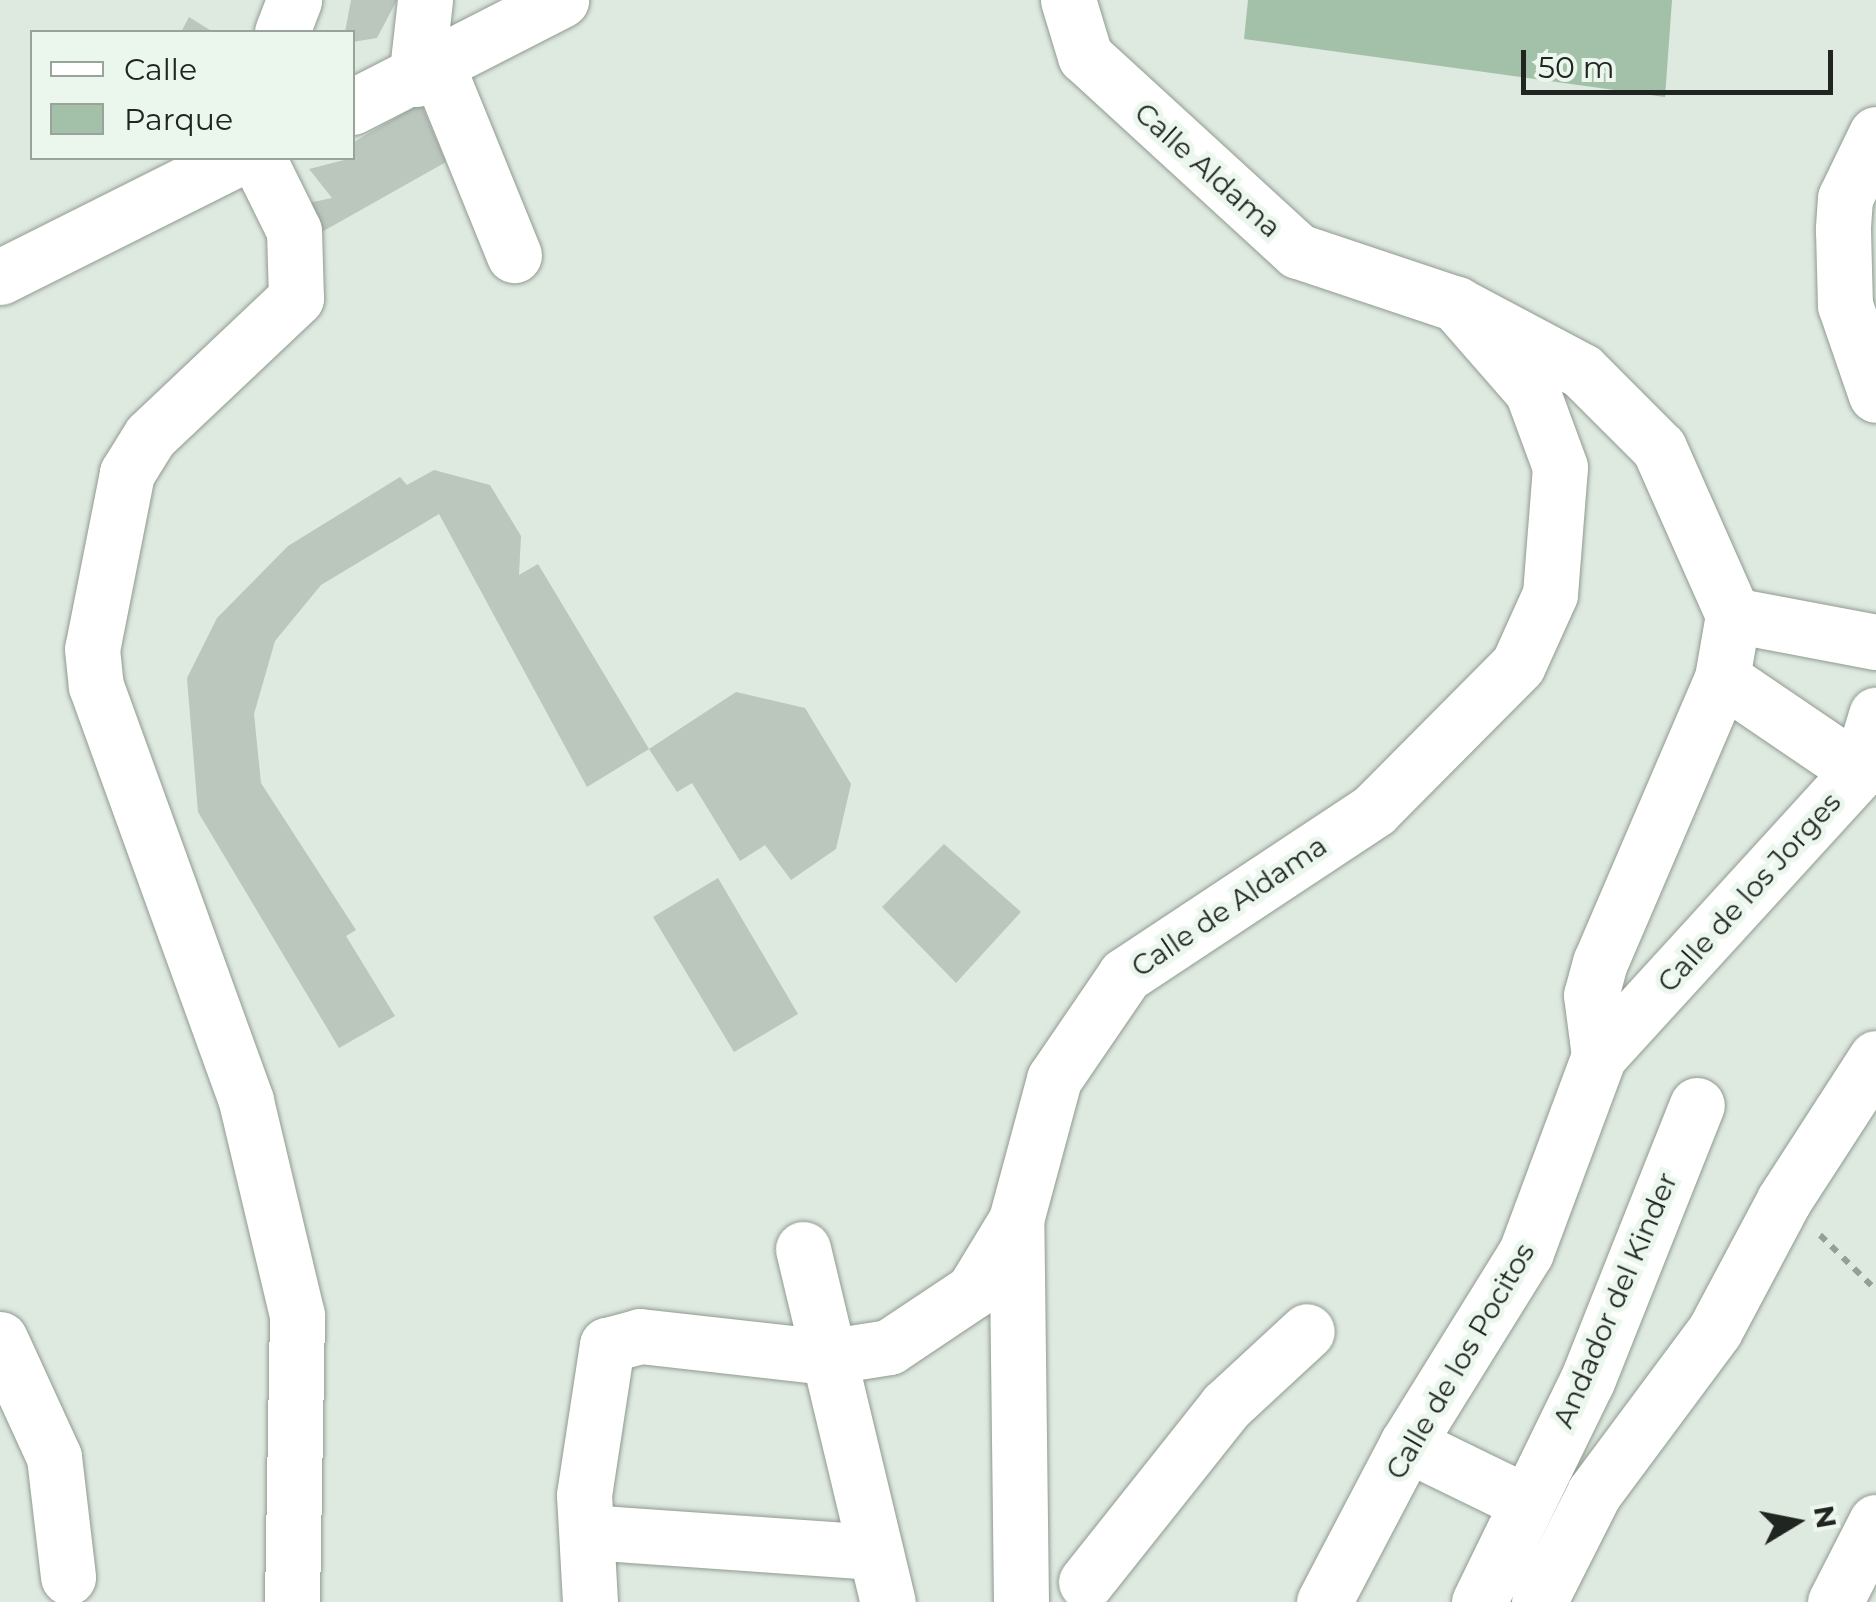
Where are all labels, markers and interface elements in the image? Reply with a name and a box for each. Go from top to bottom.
legend [30,30,355,160]
scale bar [1526,30,1838,92]
text: 50 m [1538,49,1615,86]
text: Calle [124,51,197,88]
street label: Calle Aldama [1128,96,1288,244]
text: Parque [124,101,233,138]
street label: Calle de los Jorges [1651,785,1847,999]
street label: Calle de Aldama [1125,828,1333,984]
street label: Andador del Kinder [1546,1167,1684,1433]
street label: Calle de los Pocitos [1379,1237,1541,1485]
north arrow [1746,1472,1846,1572]
text: N [1807,1503,1844,1531]

